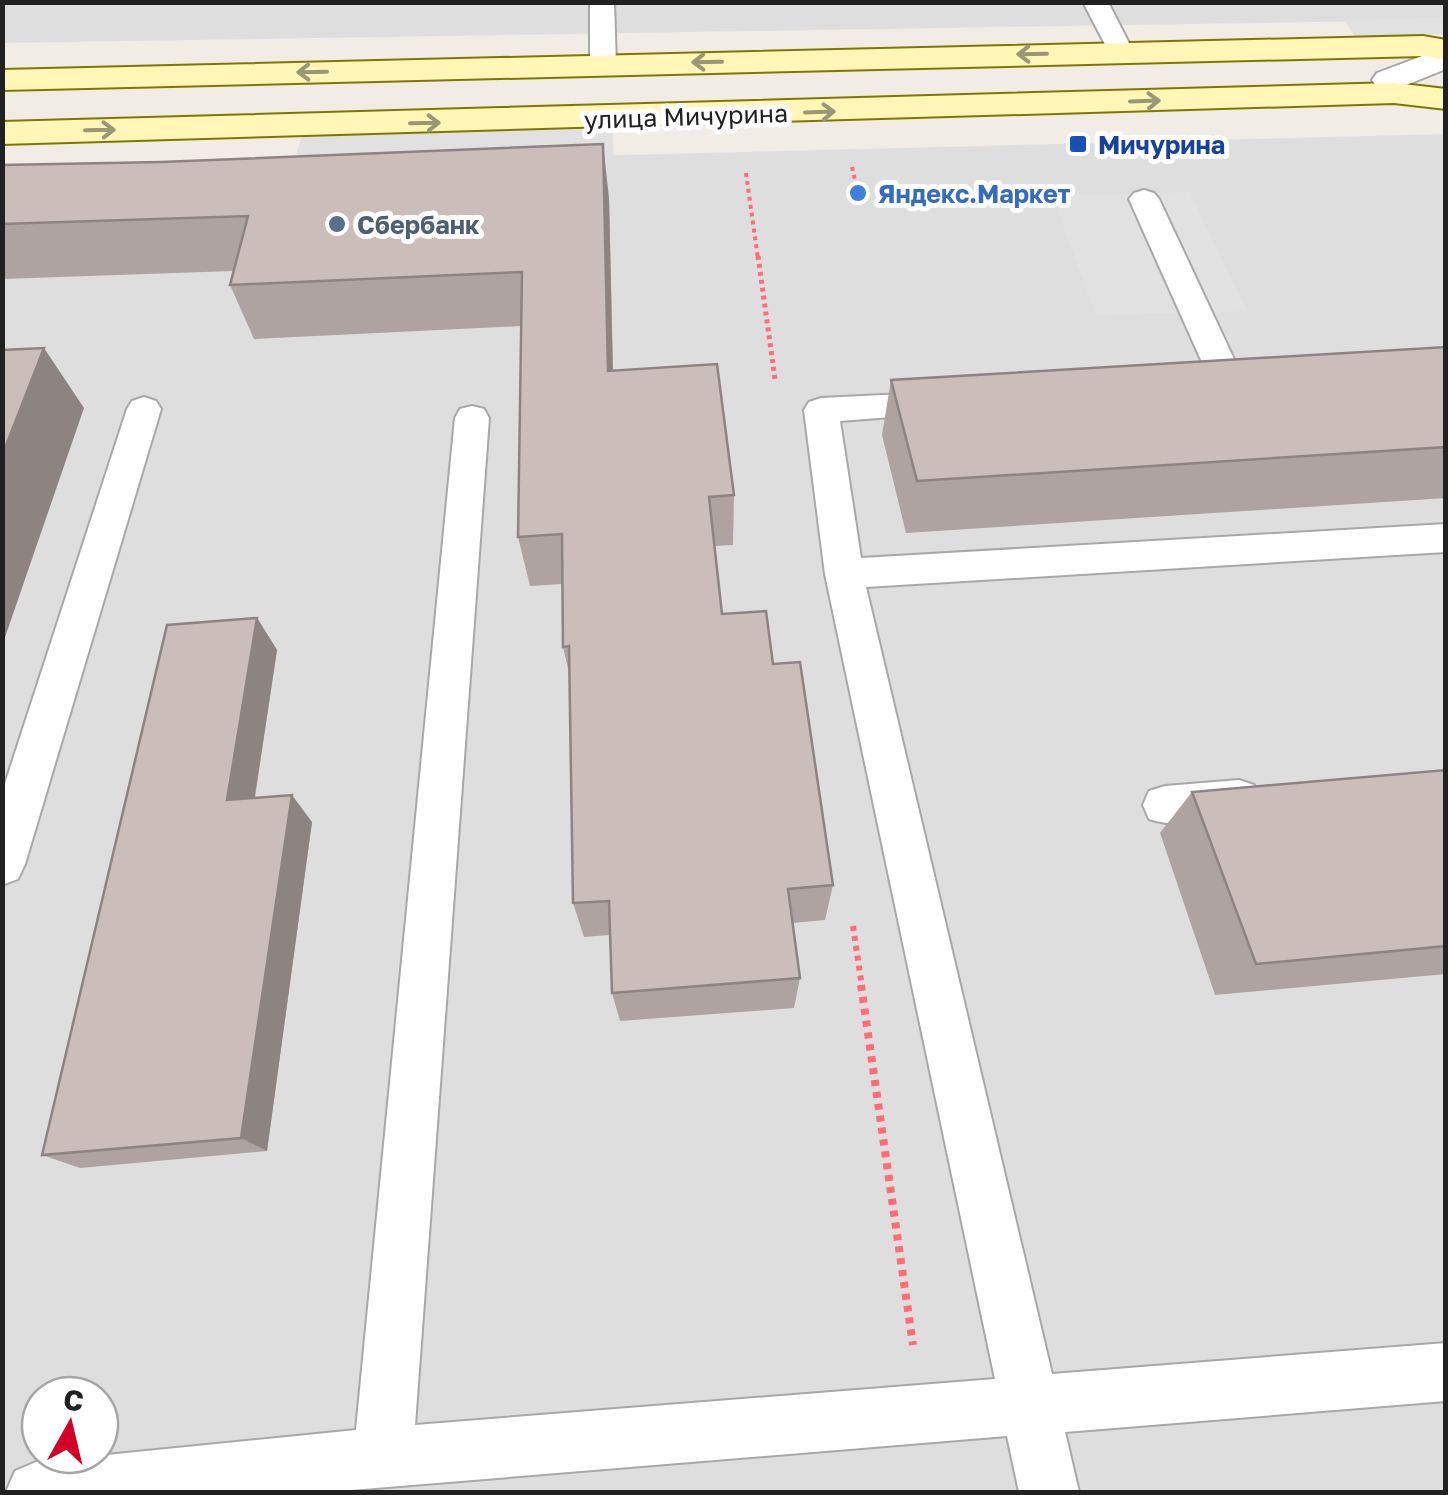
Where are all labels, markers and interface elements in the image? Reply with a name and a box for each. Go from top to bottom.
one-way arrow [1016,44,1048,63]
one-way arrow [692,52,724,72]
one-way arrow [297,63,329,82]
one-way arrow [1128,92,1160,111]
street label: улица Мичурина [583,97,789,135]
one-way arrow [803,102,835,121]
one-way arrow [408,113,440,132]
one-way arrow [83,121,115,140]
place label: Мичурина [1098,129,1225,160]
marker: Мичурина [1067,133,1089,155]
place label: Яндекс.Маркет [878,178,1071,209]
marker: Яндекс.Маркет [847,182,869,204]
place label: Сбербанк [357,209,480,240]
marker: Сбербанк [326,213,348,235]
north arrow [20,1375,120,1475]
text: С [61,1382,86,1417]

